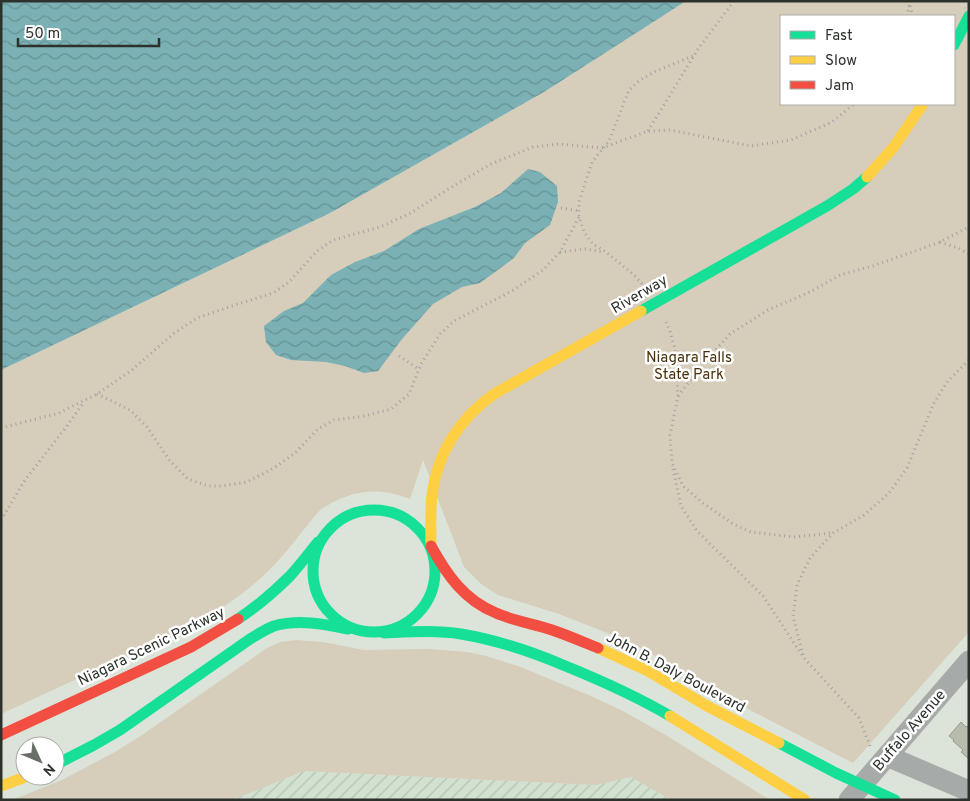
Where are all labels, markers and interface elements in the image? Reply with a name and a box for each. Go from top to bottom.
scale bar [18,15,159,47]
legend [780,15,955,105]
text: 50 m [25,25,60,44]
text: Fast [825,27,853,46]
text: Slow [825,52,857,71]
text: Jam [825,77,854,96]
street label: Riverway [608,272,671,319]
park label: Niagara Falls State Park [646,349,732,385]
street label: Niagara Scenic Parkway [75,603,228,691]
street label: John B. Daly Boulevard [602,629,748,718]
street label: Buffalo Avenue [870,686,951,776]
north arrow [15,736,65,786]
text: N [39,759,58,779]

